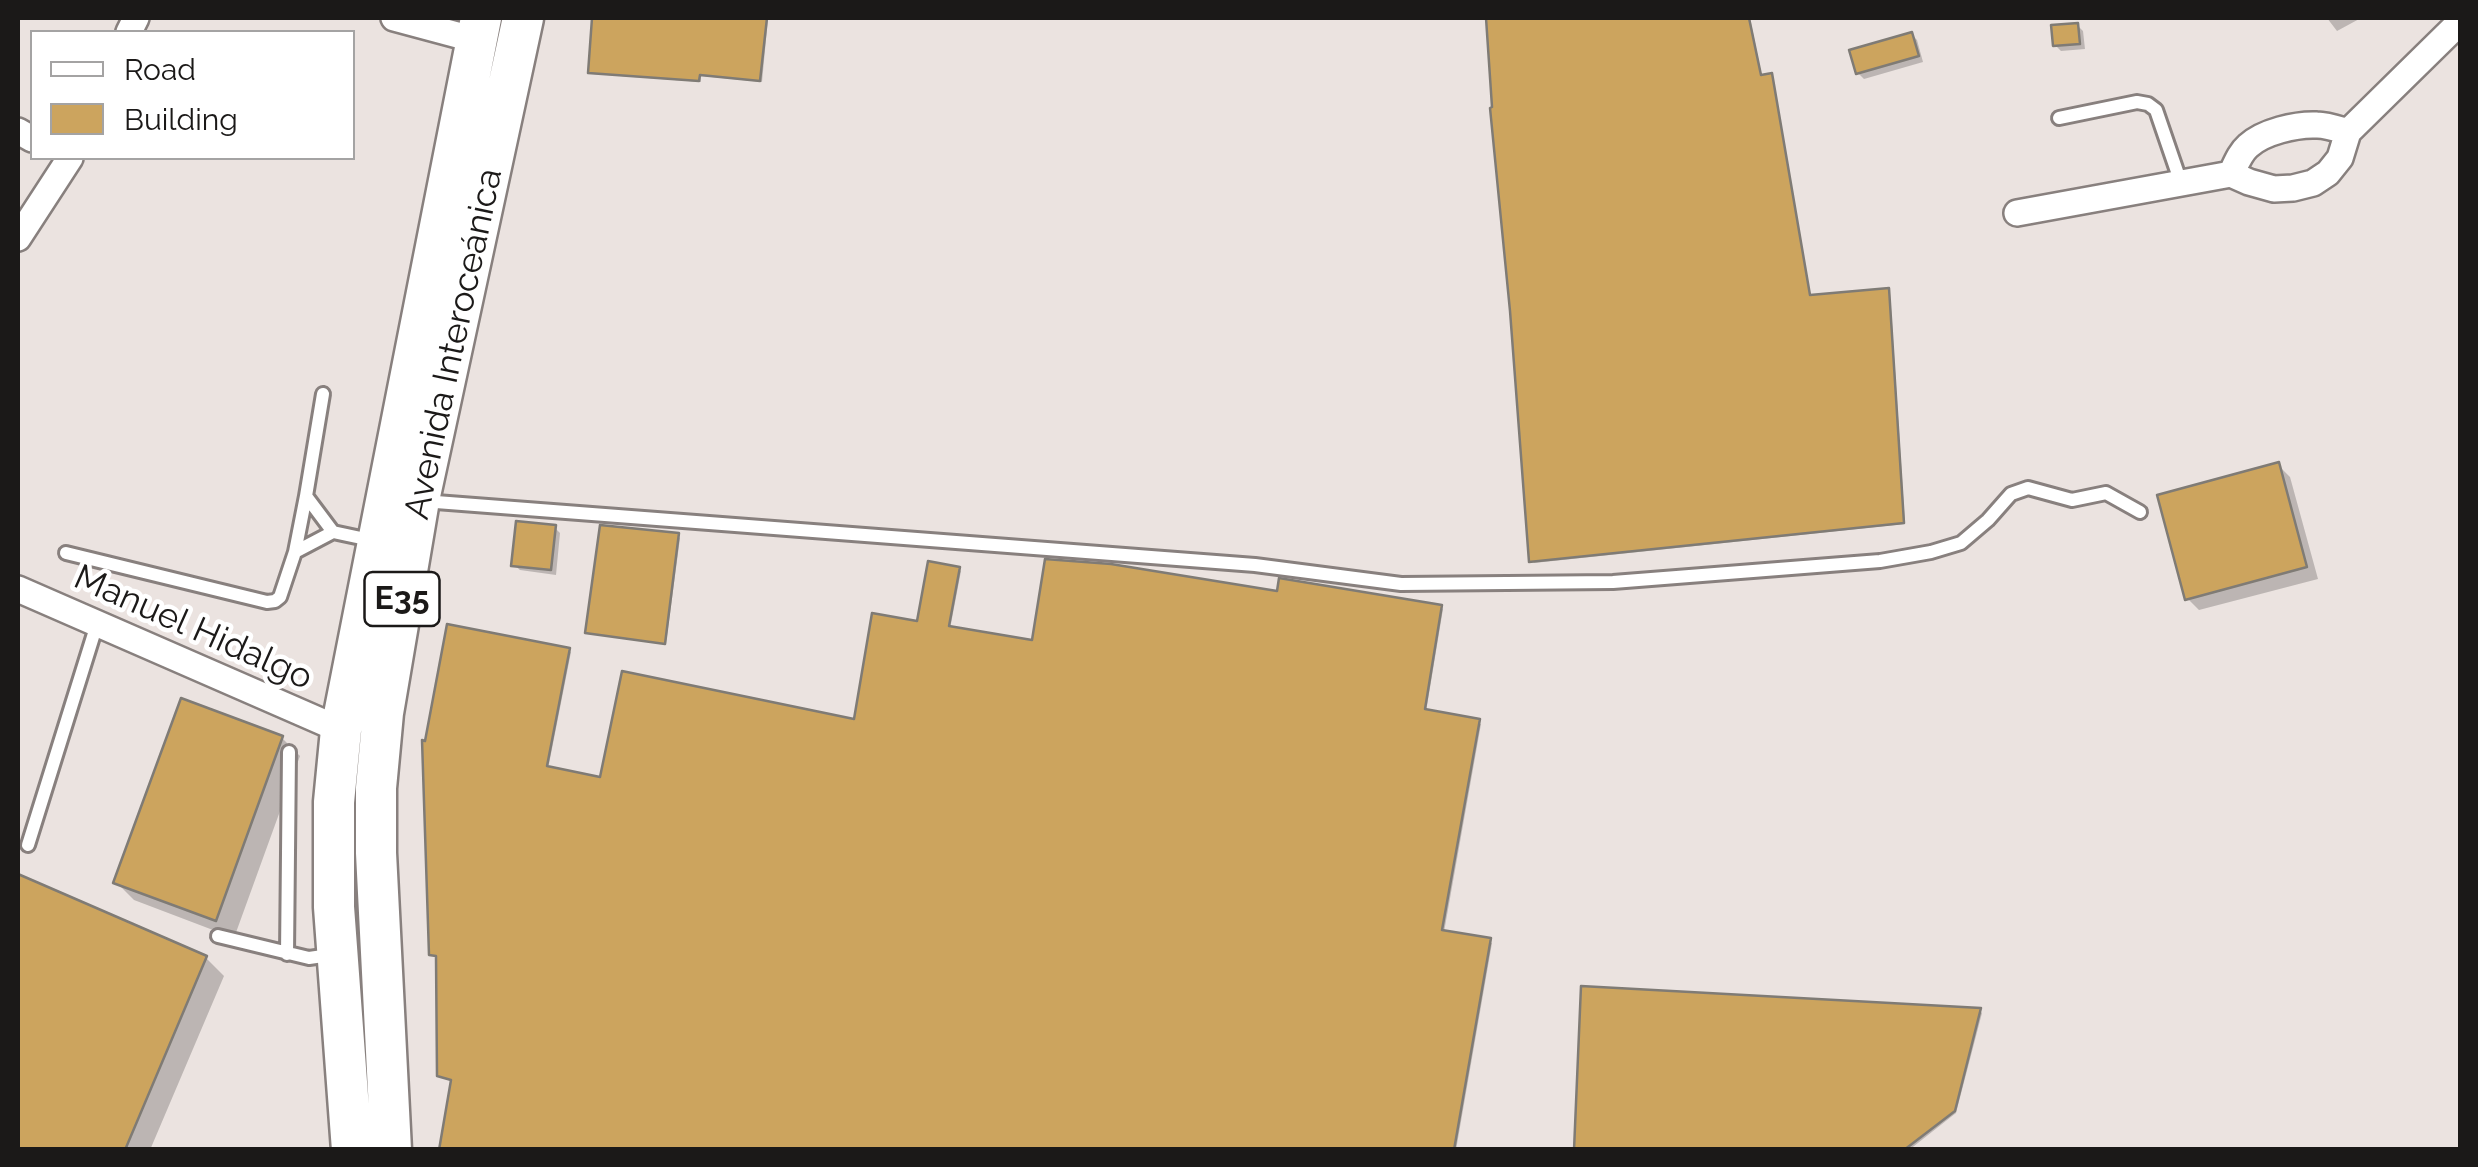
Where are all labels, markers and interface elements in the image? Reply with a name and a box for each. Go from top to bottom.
legend [30,30,355,160]
text: Road [124,52,196,87]
text: Building [124,102,238,137]
street label: Avenida Interoceánica [396,165,512,523]
street label: Manuel Hidalgo [67,557,319,699]
road number: E35 [364,572,440,626]

